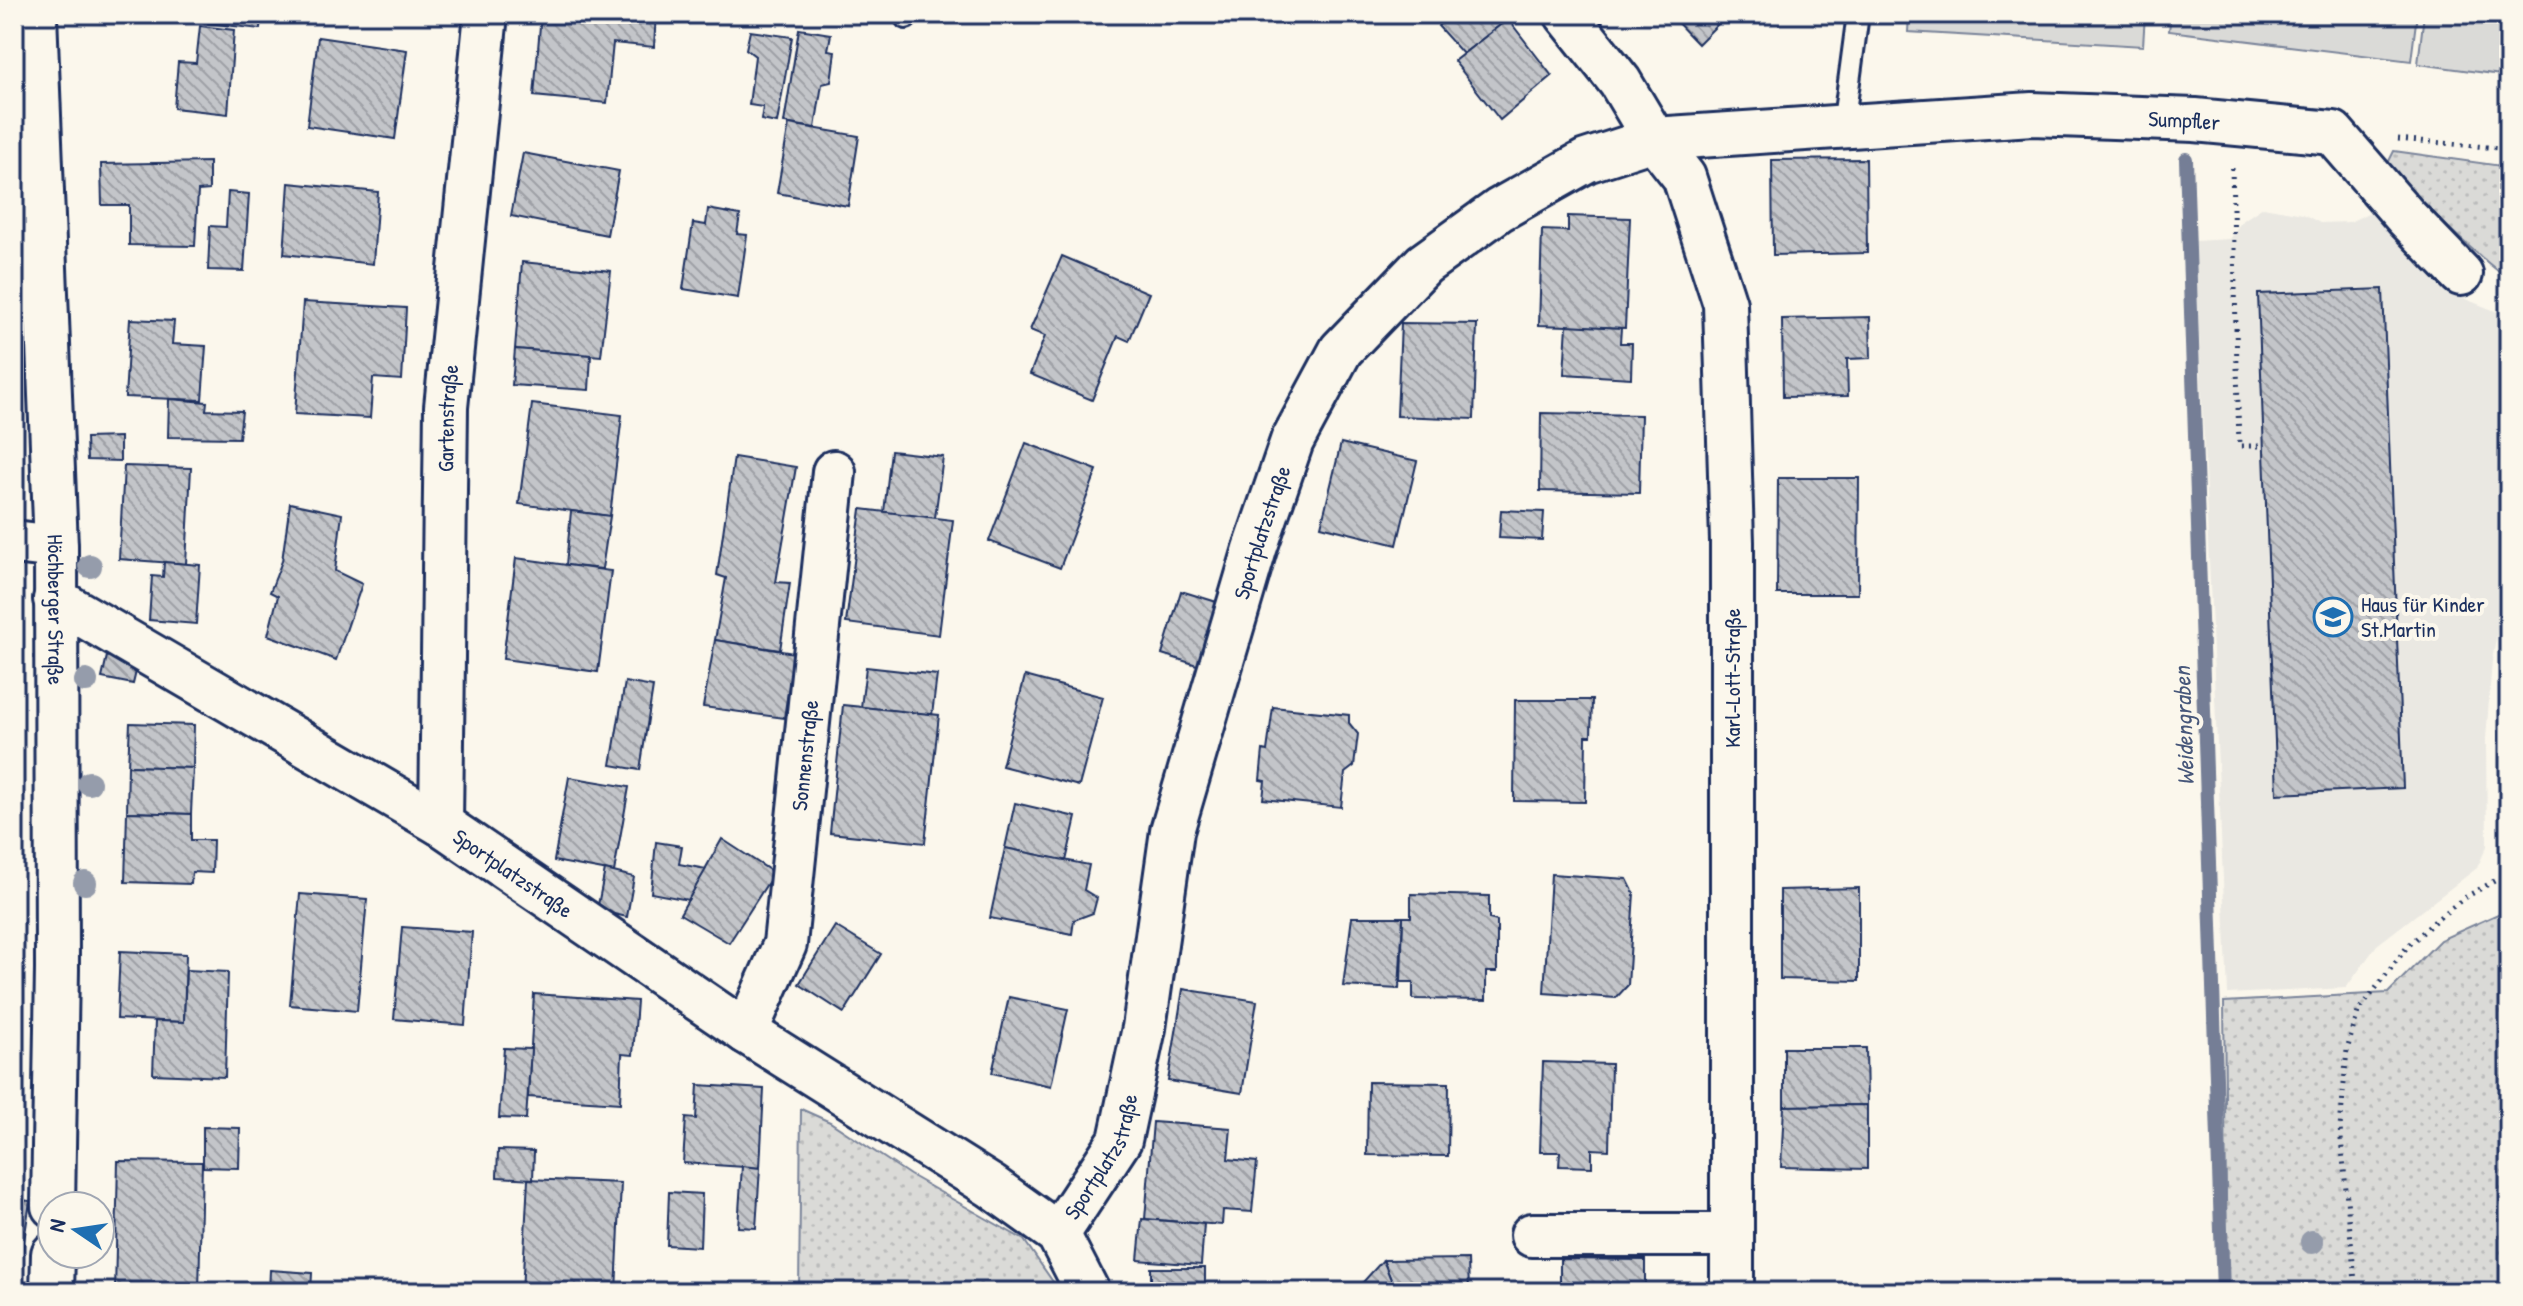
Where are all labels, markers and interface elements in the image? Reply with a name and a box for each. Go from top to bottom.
street label: Sumpfler [2148,103,2222,137]
street label: Gartenstraße [430,363,465,472]
street label: Sportplatzstraße [1226,461,1298,603]
street label: Höchberger Straße [41,534,71,685]
place label: Haus für Kinder St.Martin [2361,589,2485,644]
school or university icon: Haus für Kinder St.Martin [2312,596,2354,638]
street label: Karl-Lott-Straße [1717,608,1747,748]
water label: Weidengraben [2165,664,2202,786]
street label: Sonnenstraße [784,698,825,812]
street label: Sportplatzstraße [447,822,579,925]
street label: Sportplatzstraße [1057,1091,1145,1225]
north arrow [36,1190,116,1270]
text: N [41,1216,73,1235]

